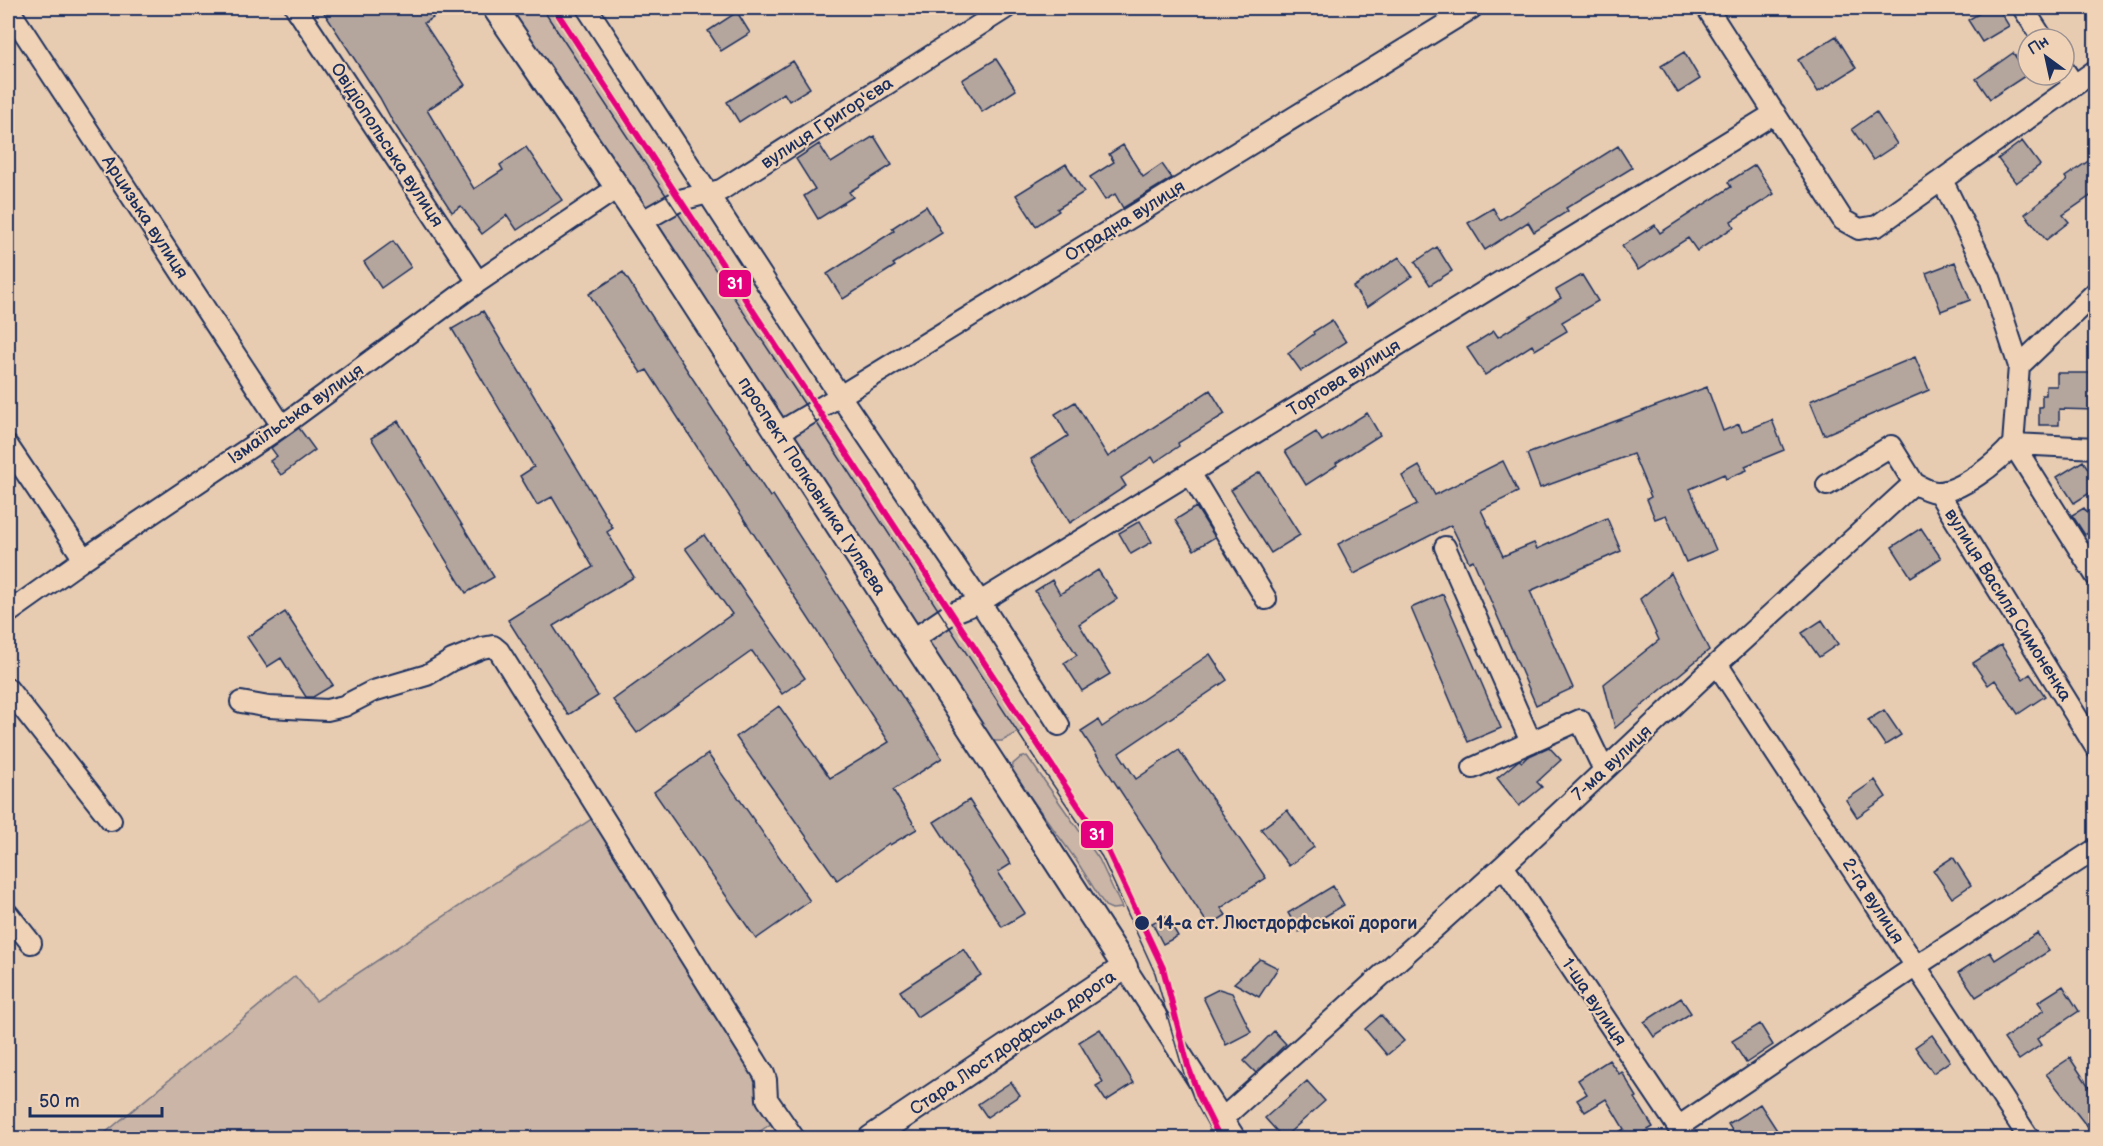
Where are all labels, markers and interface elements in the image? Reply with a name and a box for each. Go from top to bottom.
north arrow [2016,27,2076,87]
text: Пн [2025,32,2053,59]
street label: Овідіопольська вулиця [326,59,448,231]
street label: вулиця Григор'єва [757,72,897,174]
street label: Арцизька вулиця [97,151,193,283]
street label: Отрадна вулиця [1061,176,1189,266]
line badge: 31 [718,269,752,298]
text: 31 [727,275,743,294]
street label: Торгова вулиця [1284,335,1404,421]
street label: Ізмаїльська вулиця [224,359,368,469]
street label: проспект Полковника Гуляєва [733,373,891,599]
street label: вулиця Василя Симоненка [1940,505,2076,706]
street label: 7-ма вулиця [1568,721,1656,805]
line badge: 31 [1080,820,1114,849]
text: 31 [1089,826,1105,845]
street label: 2-га вулиця [1838,854,1908,948]
place label: 14-а ст. Люстдорфської дороги [1156,913,1417,934]
marker: 14-а ст. Люстдорфської дороги [1133,914,1151,932]
street label: 1-ша вулиця [1557,954,1631,1050]
street label: Стара Люстдорфська дорога [906,966,1120,1120]
scale bar [30,1080,162,1118]
text: 50 m [39,1091,80,1112]

